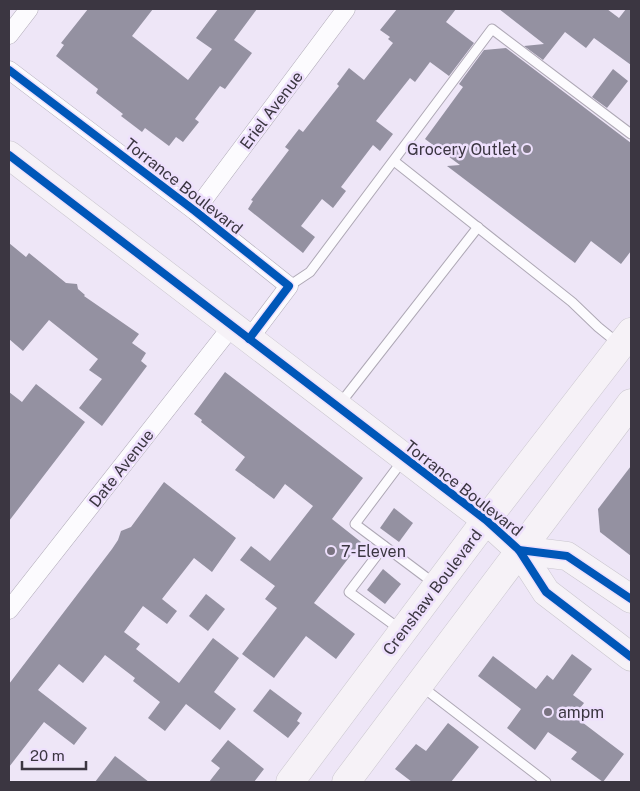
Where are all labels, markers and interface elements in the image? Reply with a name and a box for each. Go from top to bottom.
street label: Eriel Avenue [236,68,307,153]
street label: Torrance Boulevard [121,135,246,238]
place label: Grocery Outlet [407,140,517,159]
marker: Grocery Outlet [521,143,533,155]
street label: Date Avenue [85,426,158,511]
street label: Torrance Boulevard [401,437,526,540]
street label: Crenshaw Boulevard [379,526,486,659]
place label: 7-Eleven [341,542,406,561]
marker: 7-Eleven [325,545,337,557]
place label: ampm [558,703,604,722]
marker: ampm [542,706,554,718]
scale bar [22,738,86,770]
text: 20 m [30,747,65,764]

